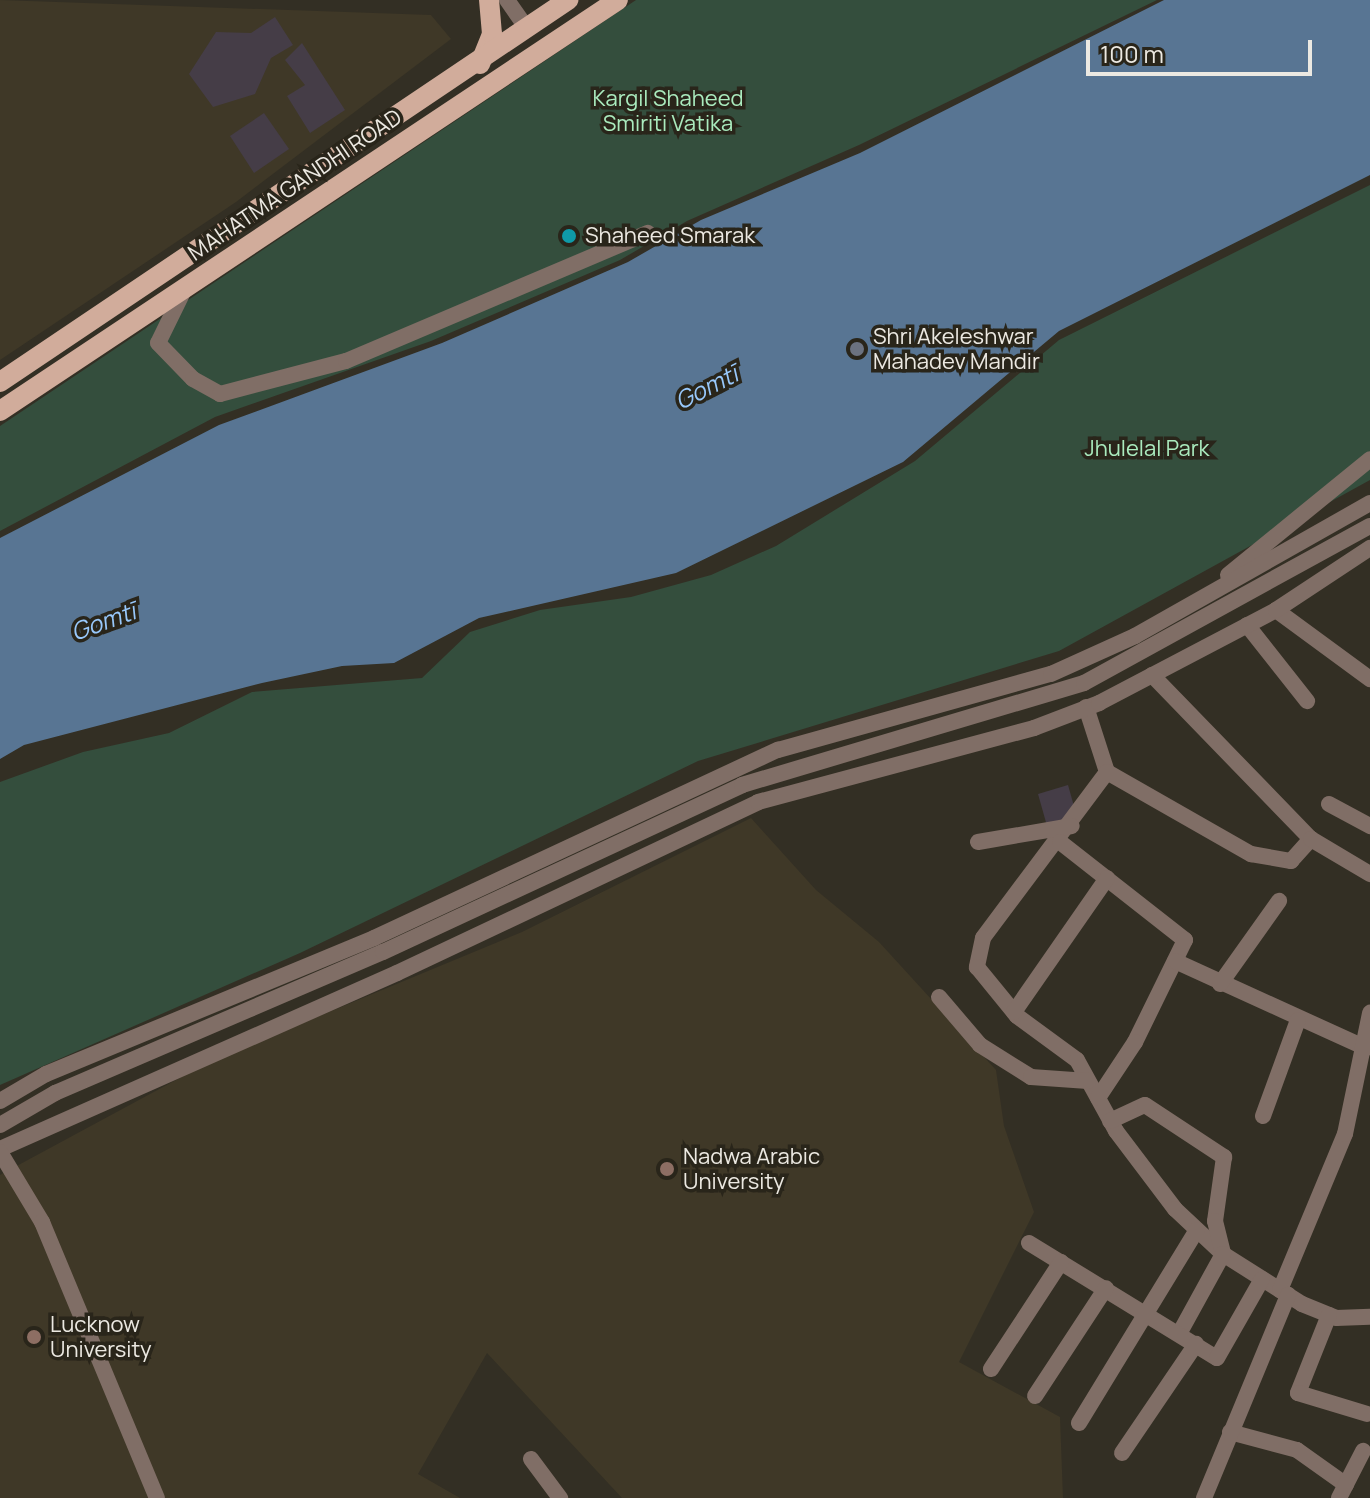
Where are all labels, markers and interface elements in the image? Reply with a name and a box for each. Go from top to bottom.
scale bar [1090,24,1316,74]
text: 100 m [1100,37,1164,70]
park label: Kargil Shaheed Smiriti Vatika [592,85,744,136]
street label: MAHATMA GANDHI ROAD [183,104,407,266]
place label: Shaheed Smarak [585,223,755,249]
marker: Shaheed Smarak [560,227,578,245]
place label: Shri Akeleshwar Mahadev Mandir [873,323,1040,374]
marker: Shri Akeleshwar Mahadev Mandir [848,340,866,358]
water label: Gomtī [670,359,742,415]
park label: Jhulelal Park [1084,436,1210,462]
water label: Gomtī [67,596,139,646]
place label: Nadwa Arabic University [683,1143,820,1194]
marker: Nadwa Arabic University [658,1160,676,1178]
place label: Lucknow University [50,1311,152,1362]
marker: Lucknow University [25,1328,43,1346]

